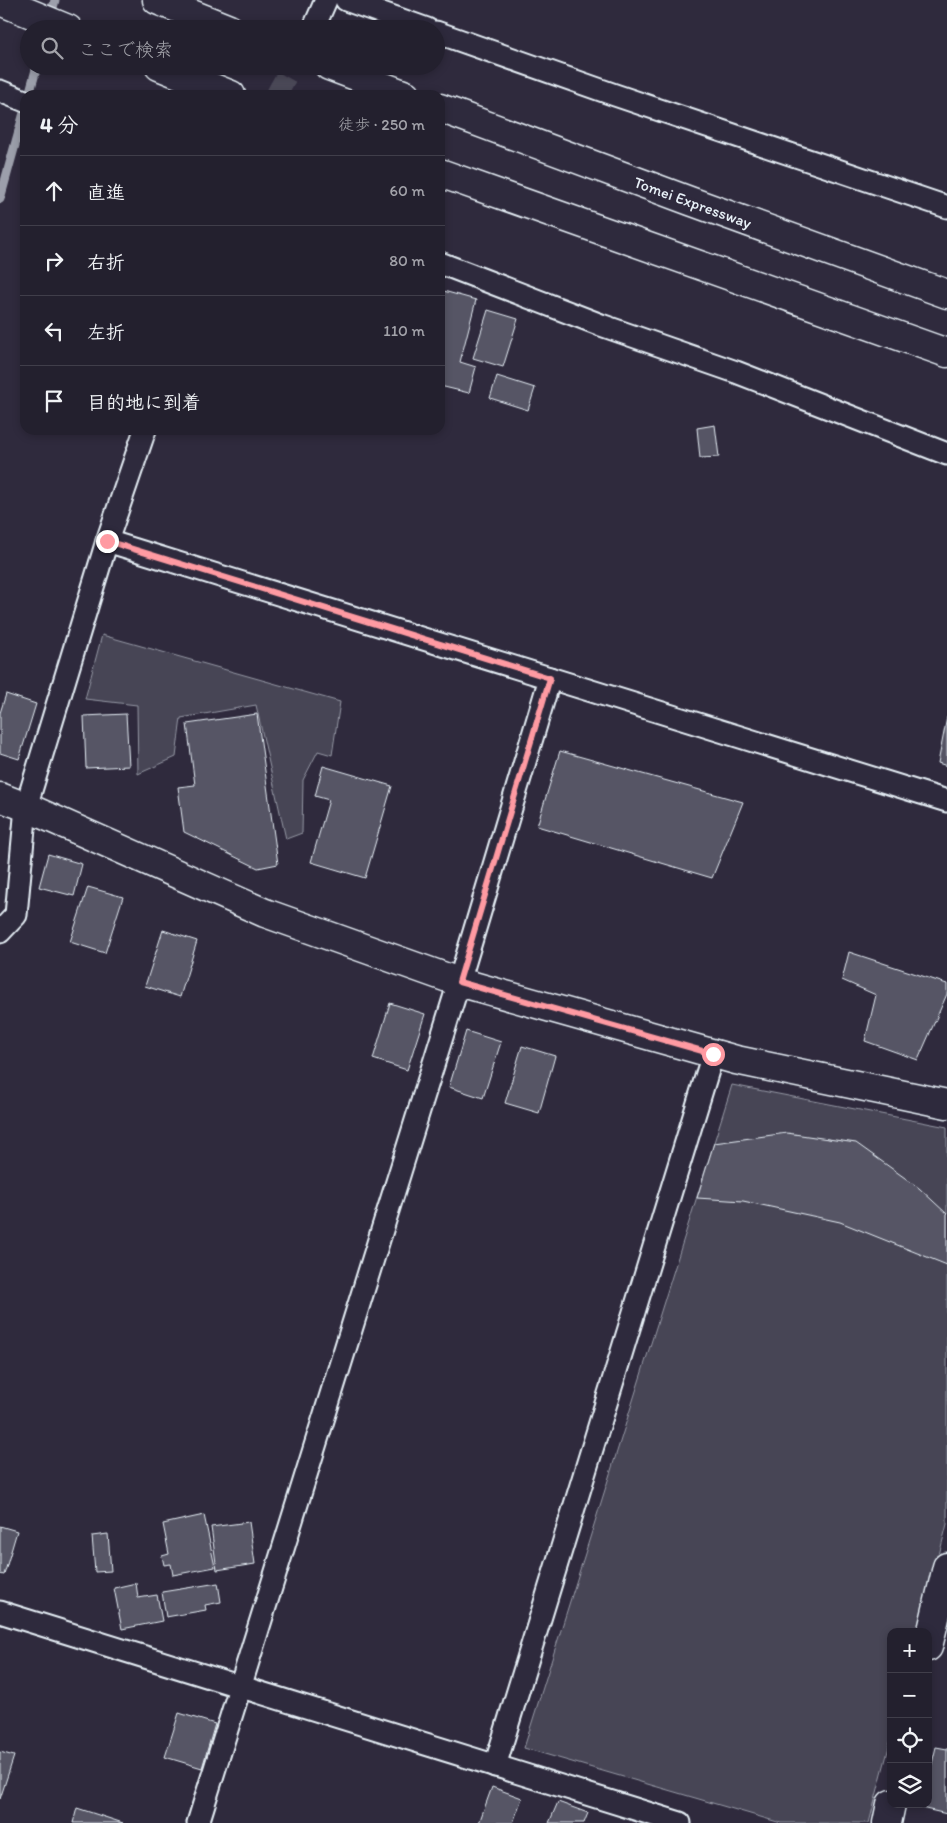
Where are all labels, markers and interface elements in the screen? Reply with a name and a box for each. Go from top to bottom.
search box [20,20,445,75]
icon: search [38,34,66,62]
text: ここで検索 [78,38,173,61]
text: 4 分 [40,112,78,137]
text: 徒歩 · 250 m [338,115,425,134]
street label: Tomei Expressway [631,172,755,233]
icon: ahead [40,177,68,205]
text: 直進 [87,181,125,204]
text: 60 m [390,181,425,200]
icon: right [40,247,68,275]
text: 右折 [87,251,125,274]
text: 80 m [389,251,425,270]
icon: left [40,317,68,345]
text: 左折 [87,321,125,344]
text: 110 m [383,321,425,340]
icon: arrive [40,387,68,415]
text: 目的地に到着 [87,391,201,414]
route end [96,530,119,553]
route start [702,1043,725,1066]
map controls [887,1628,932,1808]
button: + [887,1628,932,1673]
button: − [887,1673,932,1718]
button: locate [887,1718,932,1763]
button: layers [887,1763,932,1808]

